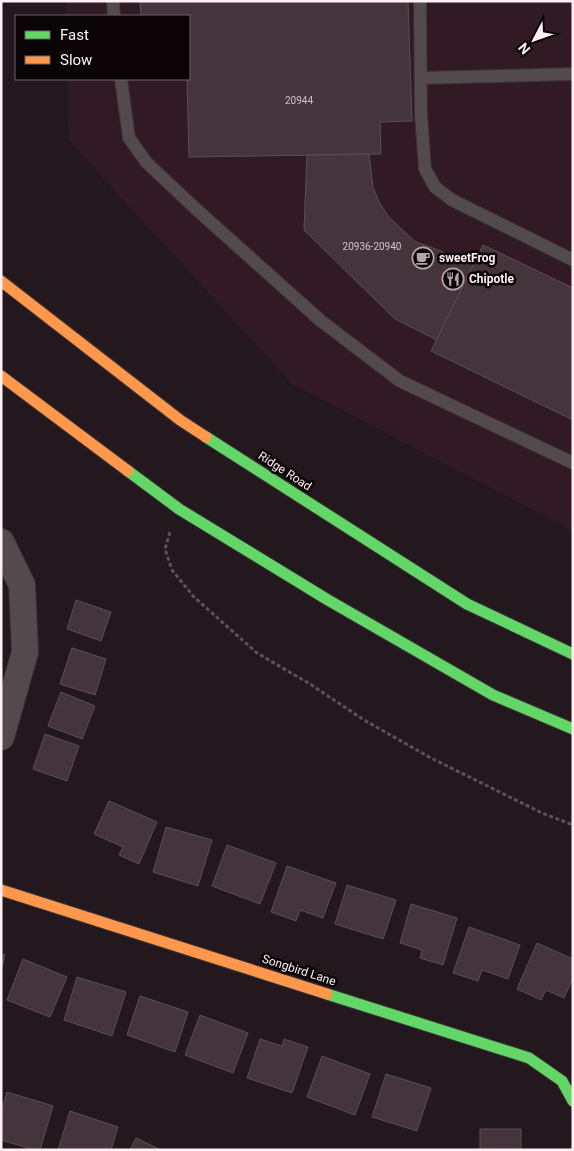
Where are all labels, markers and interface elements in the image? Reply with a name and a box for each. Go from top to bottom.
legend [15,15,190,80]
north arrow [509,15,559,65]
text: Fast [60,26,89,44]
text: N [515,40,533,58]
text: Slow [60,51,92,69]
house number: 20944 [285,95,313,106]
house number: 20936-20940 [343,241,402,252]
cafe icon: sweetFrog [411,246,435,270]
place label: sweetFrog [439,251,495,265]
restaurant icon: Chipotle [441,267,465,291]
place label: Chipotle [469,272,515,286]
street label: Ridge Road [256,449,314,493]
street label: Songbird Lane [260,951,338,989]

